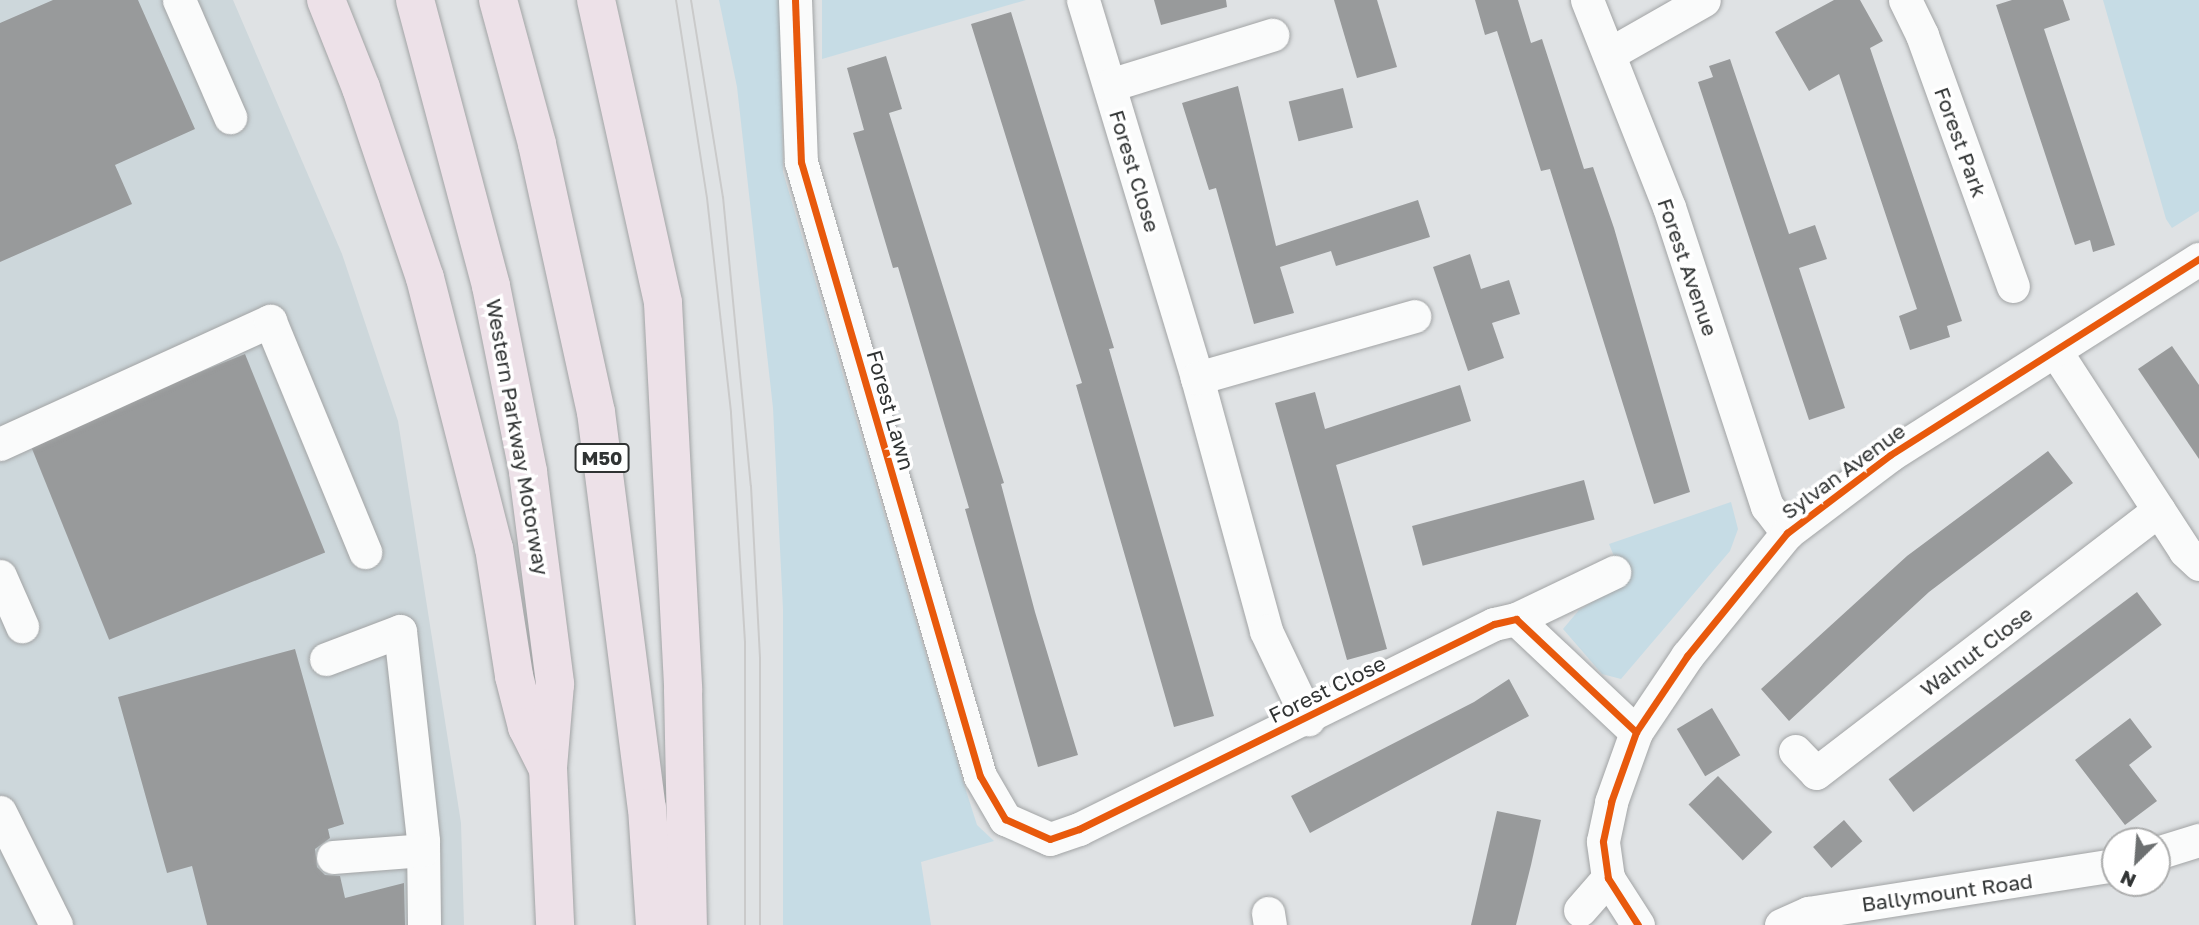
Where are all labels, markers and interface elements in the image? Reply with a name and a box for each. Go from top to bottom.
street label: Forest Park [1929,84,1993,200]
street label: Forest Close [1104,107,1166,235]
street label: Forest Avenue [1653,195,1723,339]
street label: Western Parkway Motorway [481,297,555,577]
street label: Forest Lawn [862,347,920,473]
street label: Sylvan Avenue [1776,418,1910,524]
road number: M50 [574,442,630,474]
street label: Walnut Close [1915,601,2037,701]
street label: Forest Close [1265,650,1389,728]
north arrow [2101,827,2171,897]
text: N [2116,866,2139,893]
street label: Ballymount Road [1860,868,2034,916]

